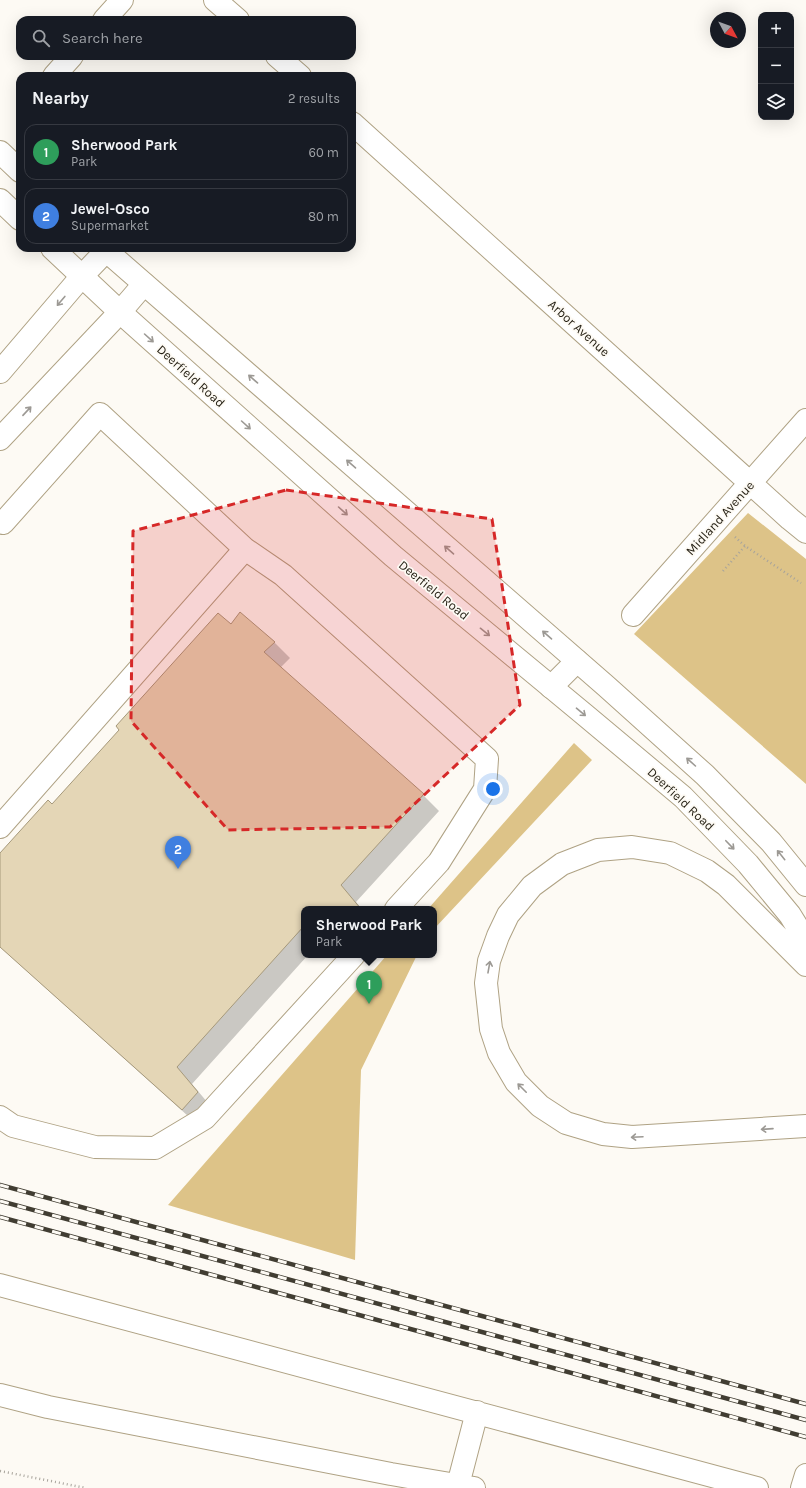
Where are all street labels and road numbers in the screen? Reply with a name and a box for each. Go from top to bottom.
street label: Arbor Avenue [545,296,613,360]
street label: Deerfield Road [154,342,228,410]
street label: Midland Avenue [683,478,758,558]
street label: Deerfield Road [396,557,472,623]
street label: Deerfield Road [644,764,718,834]

